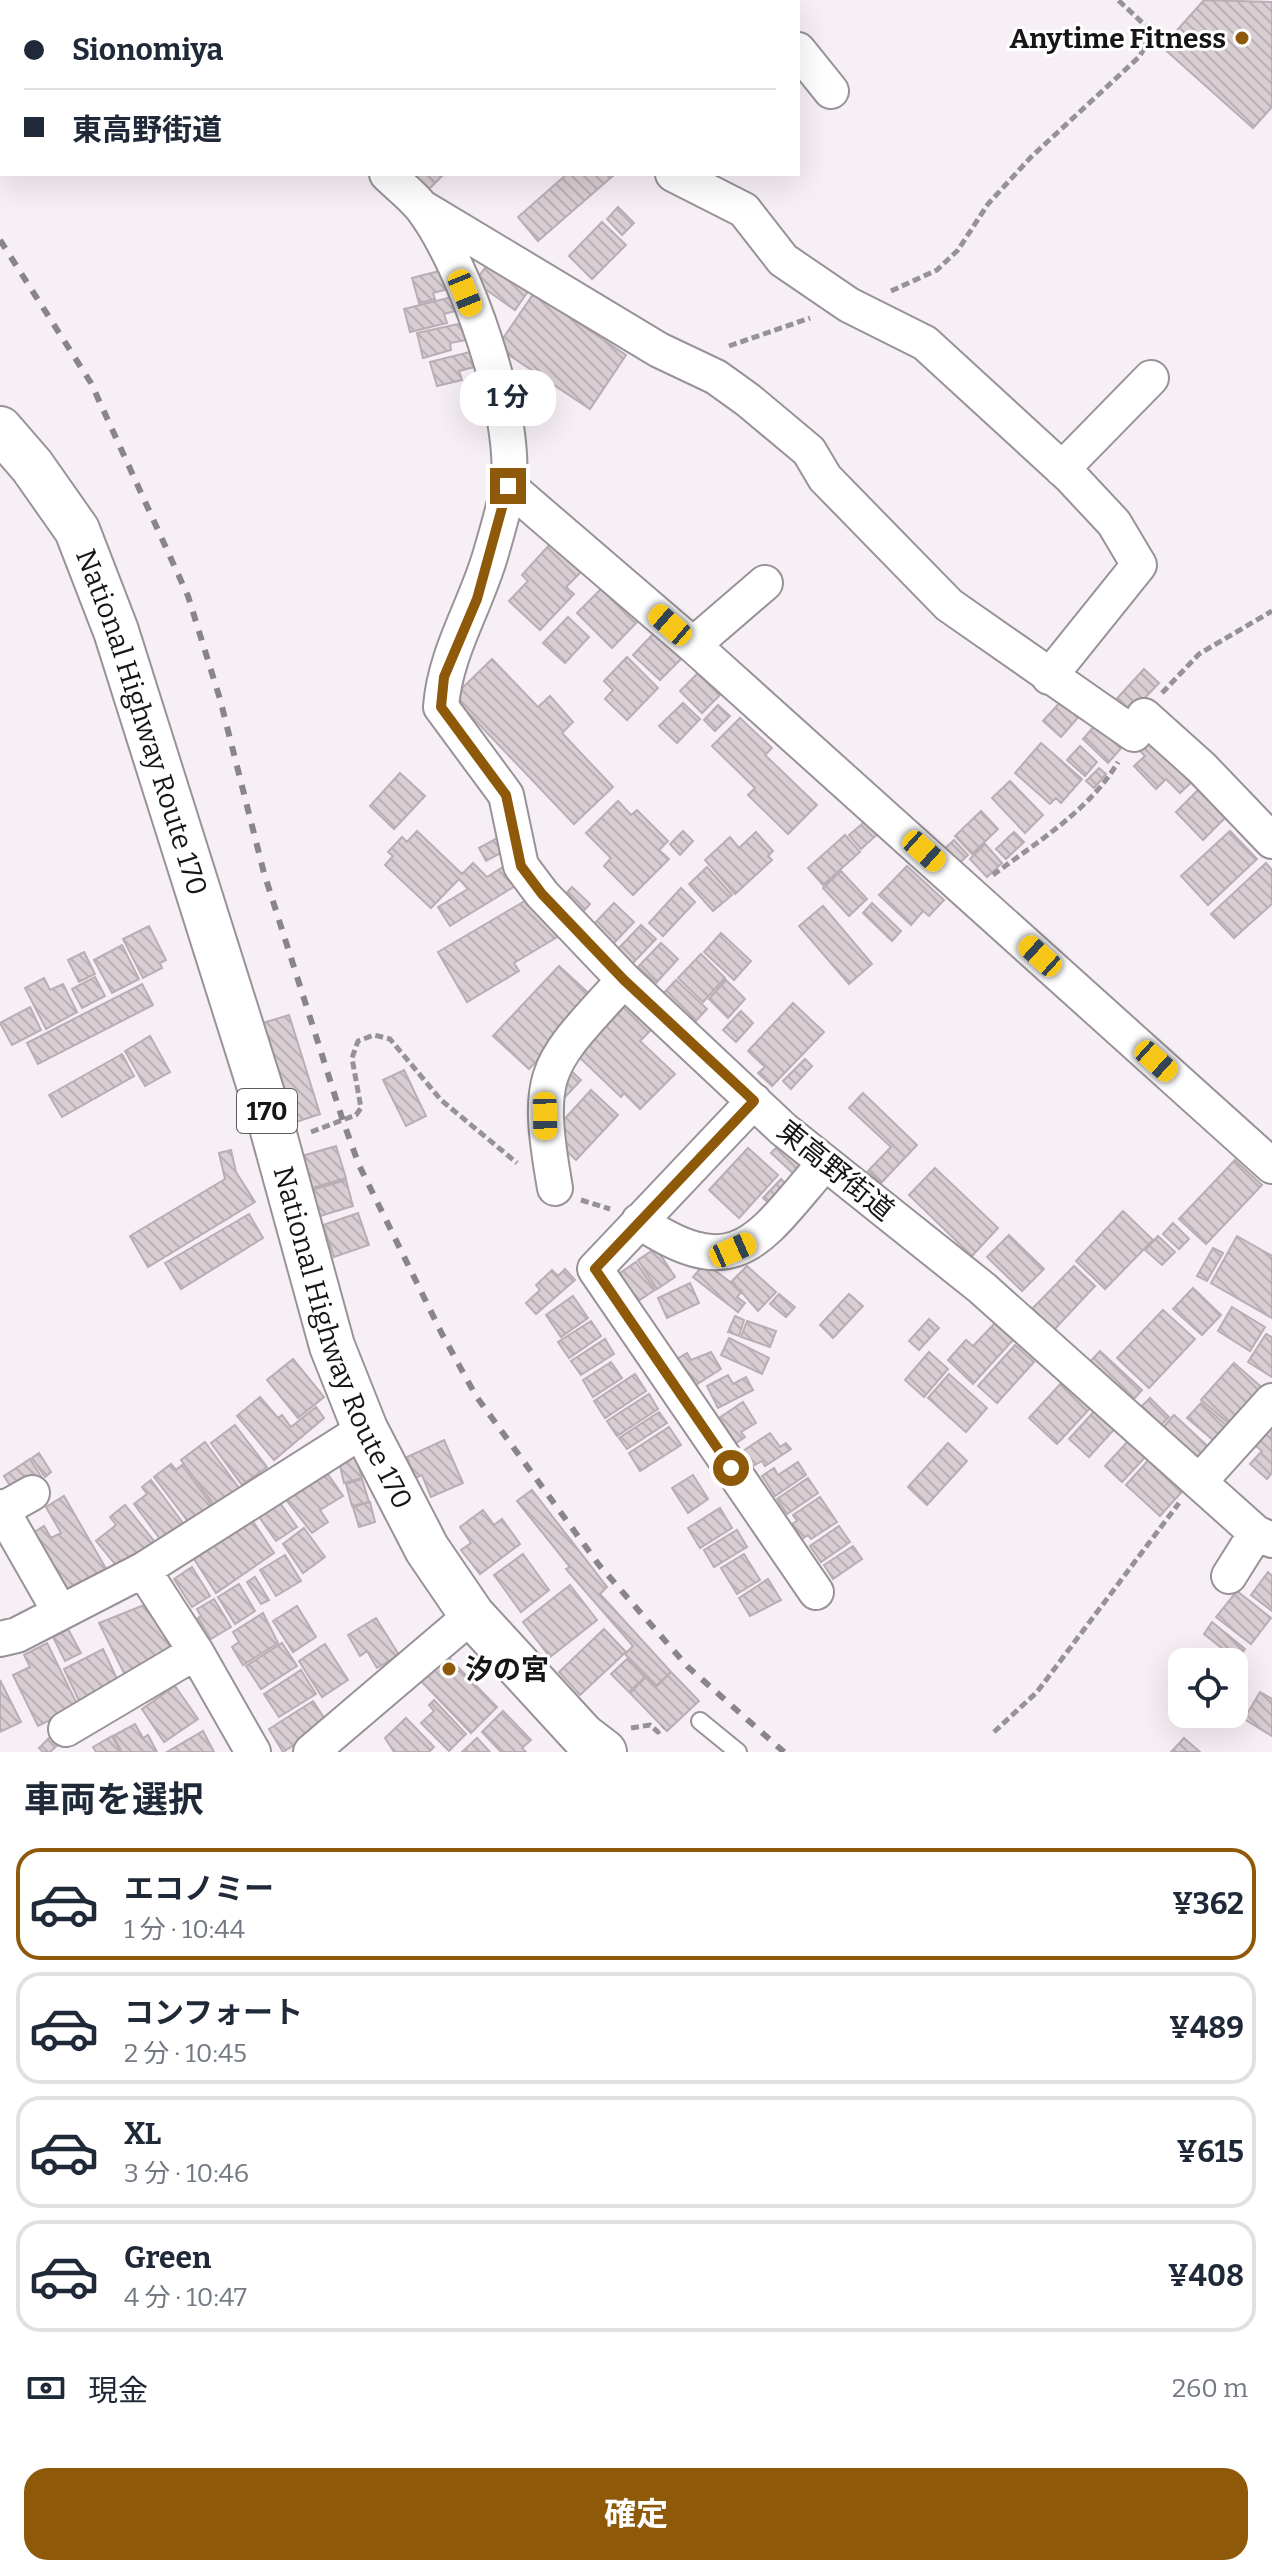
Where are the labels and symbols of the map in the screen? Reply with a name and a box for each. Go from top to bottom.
place label: Anytime Fitness [1010,22,1226,55]
marker: Anytime Fitness [1233,29,1251,47]
car [445,266,485,320]
callout: 1 分 [460,370,556,426]
route end [490,468,526,504]
street label: National Highway Route 170 [69,544,214,899]
car [644,600,696,650]
car [898,826,950,876]
car [1014,931,1066,981]
car [1130,1036,1182,1086]
road number: 170 [237,1089,297,1133]
car [533,1092,557,1140]
street label: 東高野街道 [771,1114,900,1227]
street label: National Highway Route 170 [267,1163,419,1514]
car [706,1229,760,1271]
route start [713,1450,749,1486]
place label: 汐の宮 [465,1653,549,1686]
marker: 汐の宮 [440,1660,458,1678]

